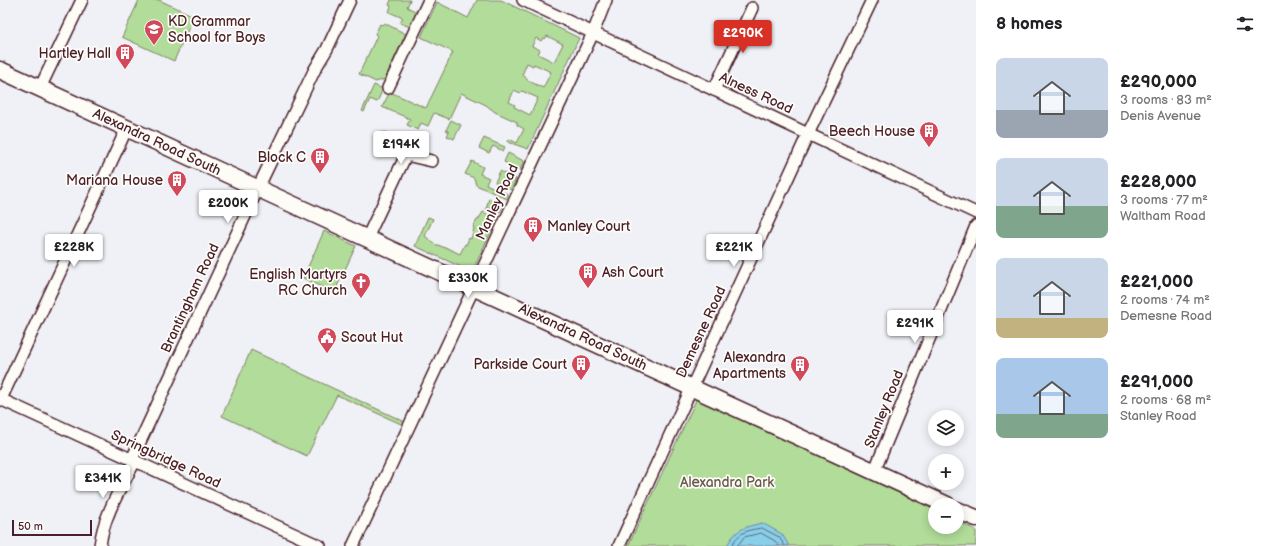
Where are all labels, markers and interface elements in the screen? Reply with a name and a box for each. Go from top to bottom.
place label: KD Grammar School for Boys [168,13,266,46]
icon: filters [1234,13,1256,35]
text: 8 homes [996,14,1062,34]
school or university icon: KD Grammar School for Boys [143,18,165,46]
pin: £290K [715,20,771,54]
text: £290K [723,25,763,41]
building icon: Hartley Hall [114,42,136,70]
place label: Hartley Hall [39,45,111,62]
street label: Alness Road [716,69,796,117]
text: £290,000 [1120,72,1197,92]
icon: home [1028,74,1076,122]
text: 3 rooms · 83 m² [1120,92,1212,108]
street label: Alexandra Road South [90,105,224,179]
text: Denis Avenue [1120,108,1201,124]
building icon: Beech House [918,120,940,148]
place label: Beech House [829,123,915,140]
pin: £194K [373,131,429,165]
text: £194K [382,136,420,152]
building icon: Block C [309,146,331,174]
place label: Block C [257,149,306,166]
street label: Manley Road [472,161,522,243]
building icon: Mariana House [166,169,188,197]
place label: Mariana House [66,172,163,189]
text: £228,000 [1120,172,1197,192]
icon: home [1028,174,1076,222]
pin: £200K [200,190,256,224]
text: 3 rooms · 77 m² [1120,192,1208,208]
text: £200K [208,195,248,211]
text: Waltham Road [1120,208,1206,224]
building icon: Manley Court [522,215,544,243]
place label: Manley Court [547,218,631,235]
pin: £228K [46,234,102,268]
pin: £221K [706,234,762,268]
text: £228K [54,239,94,255]
text: £221K [715,239,753,255]
street label: Brantingham Road [157,241,223,355]
building icon: Ash Court [577,261,599,289]
place label: Ash Court [602,264,664,281]
pin: £330K [440,265,496,299]
place label: English Martyrs RC Church [249,266,347,299]
text: £330K [448,270,488,286]
church icon: English Martyrs RC Church [350,271,372,299]
text: £221,000 [1120,272,1193,292]
icon: home [1028,274,1076,322]
street label: Demesne Road [672,284,730,380]
text: 2 rooms · 74 m² [1120,292,1210,308]
street label: Alexandra Road South [516,300,650,374]
text: Demesne Road [1120,308,1212,324]
pin: £291K [887,310,943,344]
text: £291K [896,315,934,331]
public building icon: Scout Hut [316,326,338,354]
place label: Scout Hut [341,329,404,346]
place label: Alexandra Apartments [713,349,786,382]
building icon: Parkside Court [570,353,592,381]
building icon: Alexandra Apartments [789,354,811,382]
place label: Parkside Court [474,356,568,373]
street label: Stanley Road [861,368,907,450]
text: £291,000 [1120,372,1193,392]
icon: home [1028,374,1076,422]
text: 2 rooms · 68 m² [1120,392,1211,408]
text: Stanley Road [1120,408,1197,424]
map controls [928,410,964,534]
button: layers [928,410,964,446]
street label: Springbridge Road [108,426,224,492]
button: + [928,454,964,490]
pin: £341K [75,465,131,499]
text: £341K [84,470,122,486]
park label: Alexandra Park [680,474,774,491]
button: − [928,498,964,534]
scale bar [12,518,92,537]
text: 50 m [18,520,43,533]

